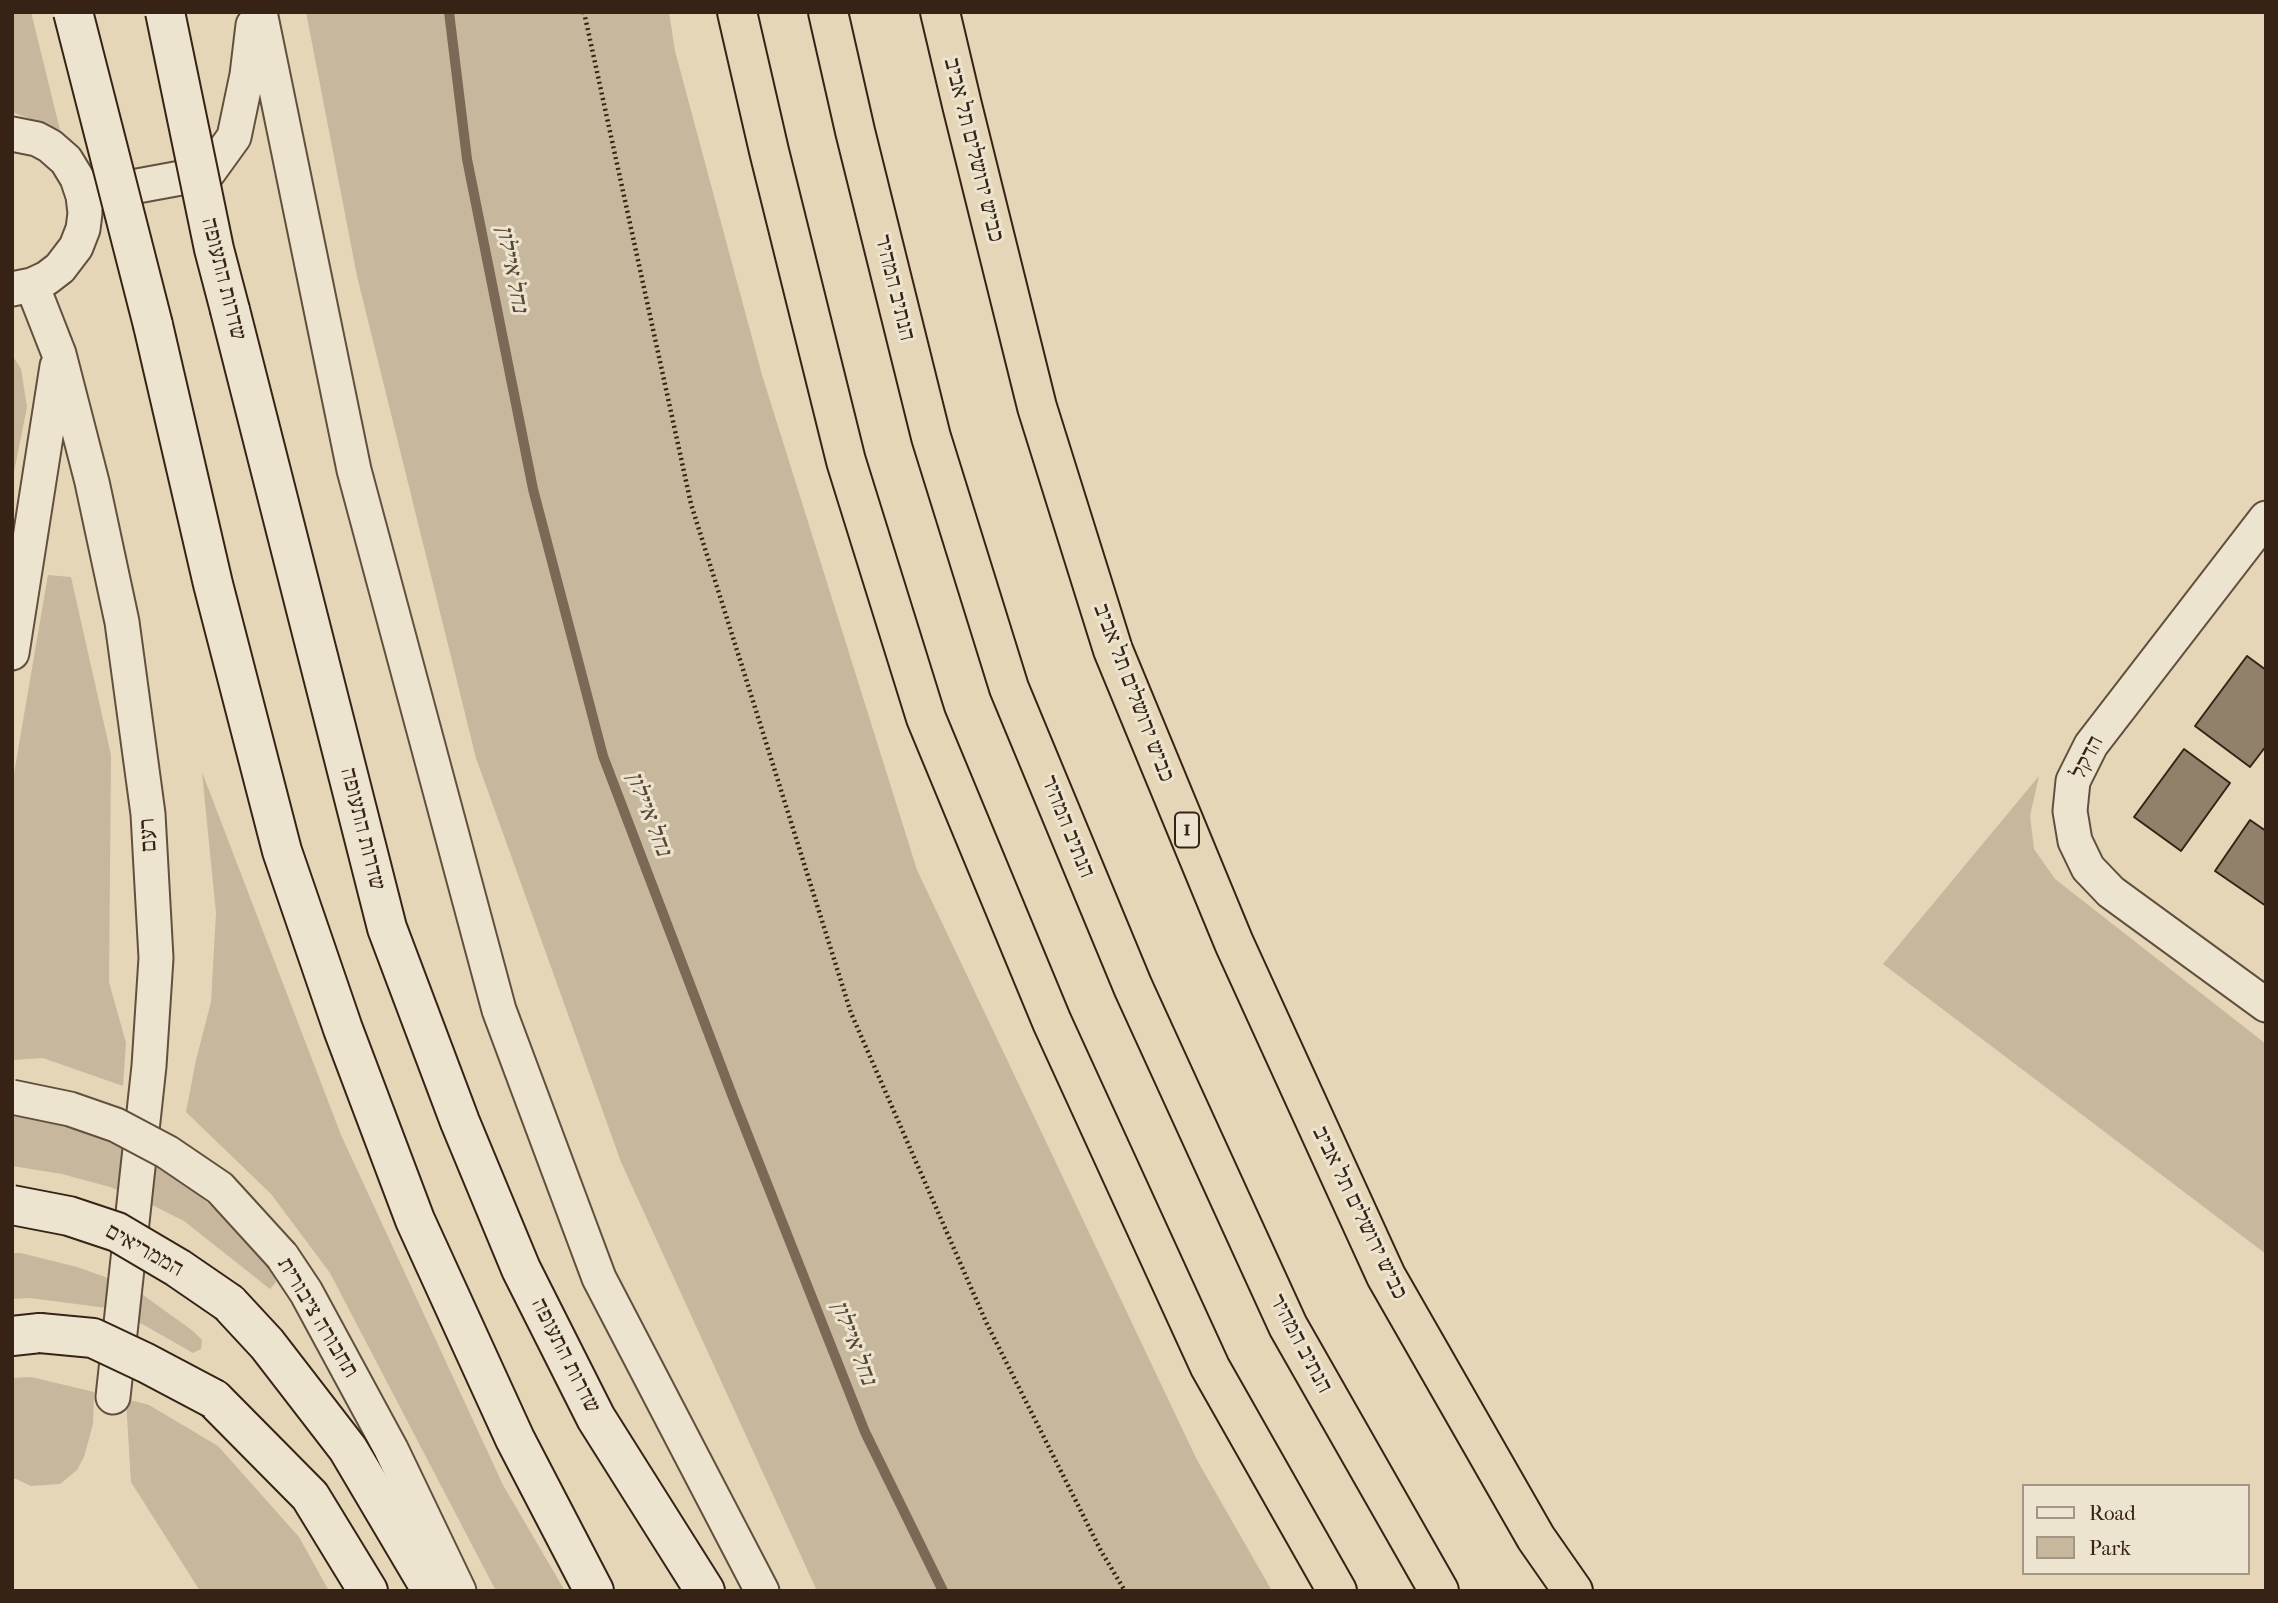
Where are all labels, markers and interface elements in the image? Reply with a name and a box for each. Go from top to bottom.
street label: כביש ירושלים תל אביב [937,55,1009,245]
street label: שדרות התעופה [194,215,252,343]
water label: נחל איילון [489,223,533,315]
street label: הנתיב המהיר [868,232,920,344]
street label: כביש ירושלים תל אביב [1086,600,1180,786]
street label: הדקל [2065,732,2111,784]
street label: שדרות התעופה [333,765,391,893]
water label: נחל איילון [619,768,677,860]
street label: הנתיב המהיר [1034,772,1100,882]
road number: 1 [1175,812,1199,848]
street label: רעם [134,817,164,853]
street label: כביש ירושלים תל אביב [1305,1122,1413,1304]
street label: הממריאים [100,1218,188,1284]
street label: תחבורה ציבורית [270,1253,364,1383]
street label: הנתיב המהיר [1262,1290,1338,1398]
street label: שדרות התעופה [524,1294,606,1418]
water label: נחל איילון [824,1297,882,1389]
legend [2022,1484,2250,1575]
text: Road [2089,1501,2136,1525]
text: Park [2089,1536,2131,1560]

